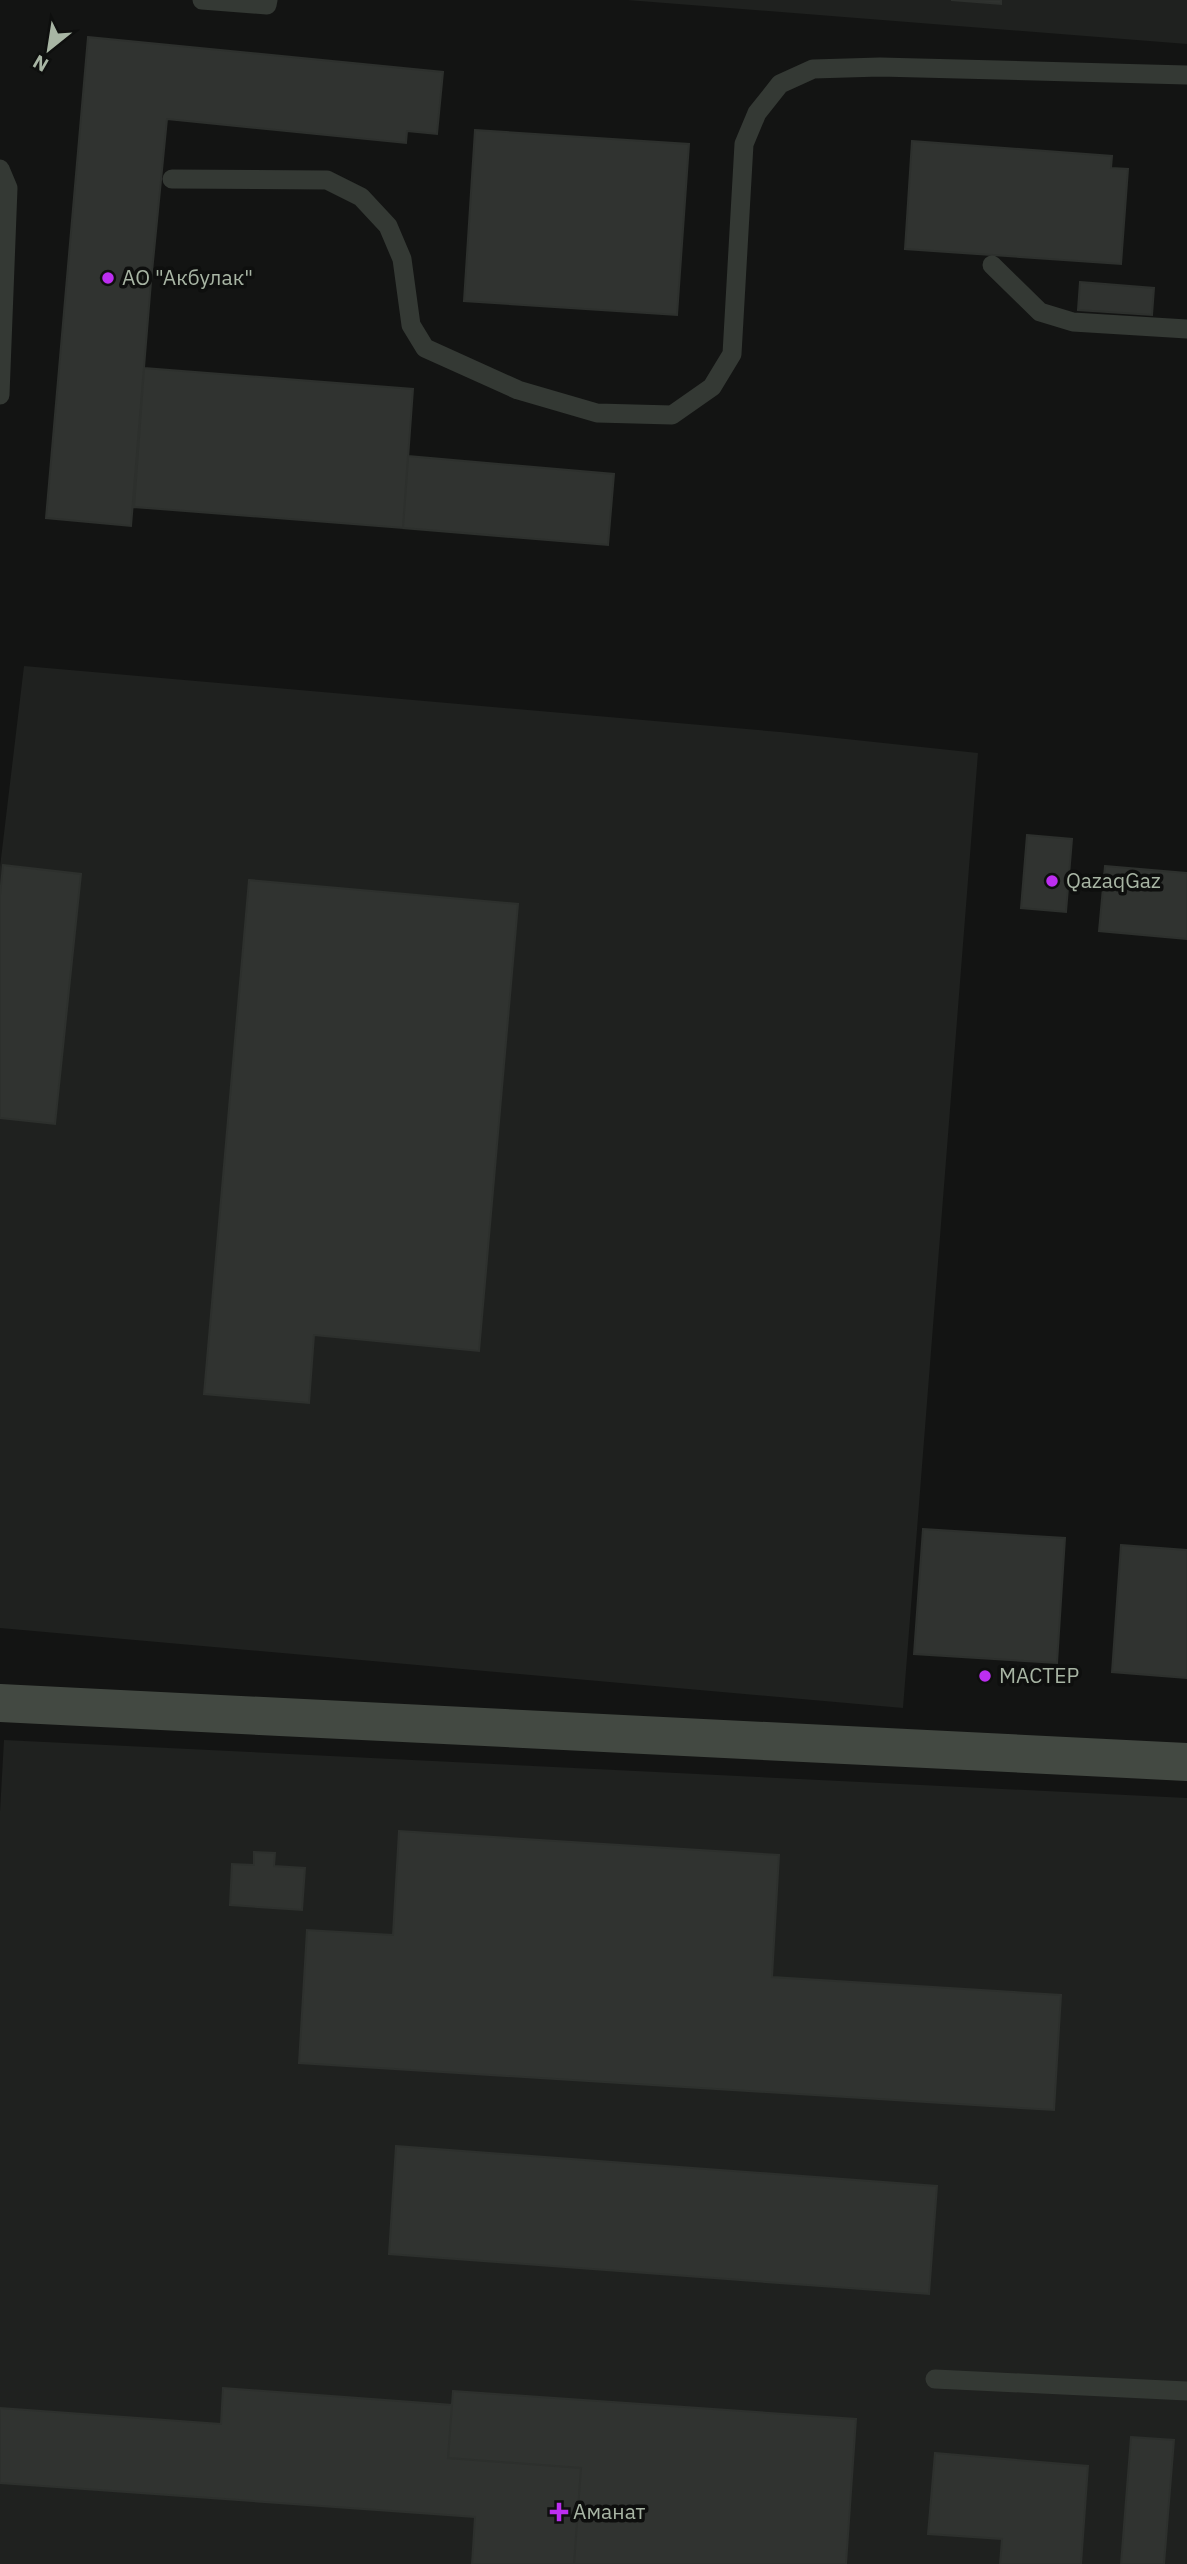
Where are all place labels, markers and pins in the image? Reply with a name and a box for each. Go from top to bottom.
place label: АО "Акбулак" [122,263,253,291]
marker: АО "Акбулак" [100,270,116,286]
place label: QazaqGaz [1066,866,1161,894]
marker: QazaqGaz [1044,873,1060,889]
place label: МАСТЕР [999,1661,1079,1689]
marker: МАСТЕР [977,1668,993,1684]
place label: Аманат [573,2497,645,2525]
marker: Аманат [551,2504,567,2520]

